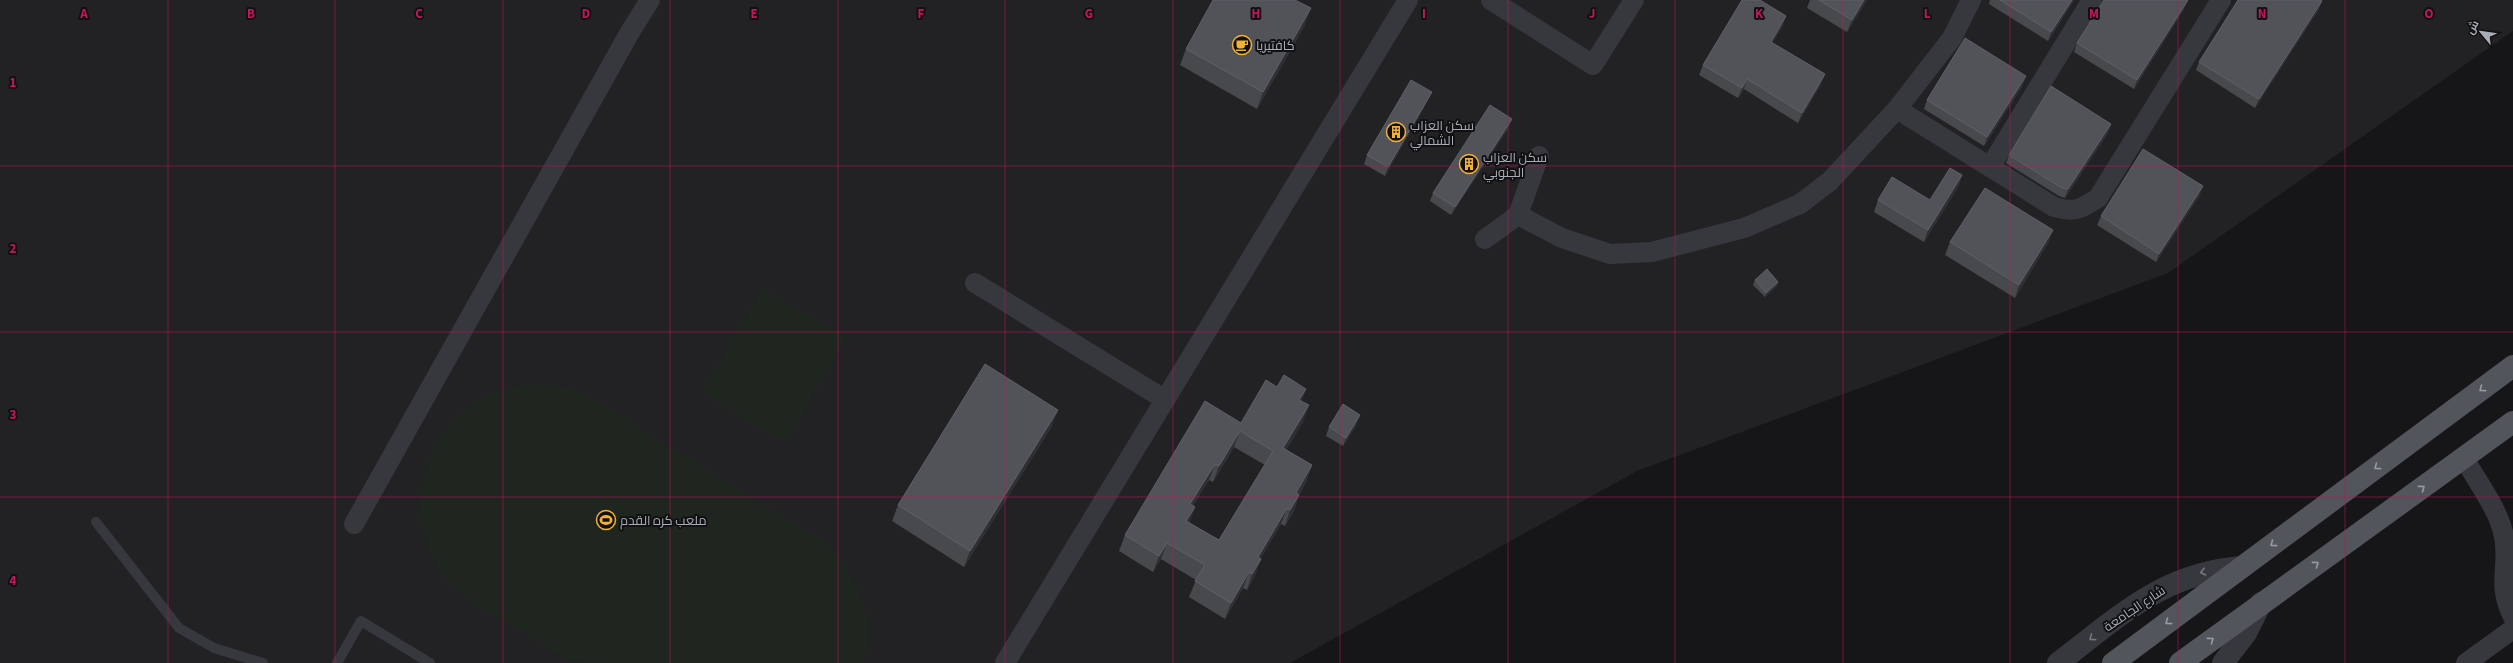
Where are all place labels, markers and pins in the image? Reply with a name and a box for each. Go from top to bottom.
cafe icon: کافتیریا [1231,34,1253,56]
place label: کافتیریا [1256,37,1295,55]
place label: سكن العزاب الشمالي [1410,117,1474,151]
building icon: سكن العزاب الشمالي [1385,121,1407,143]
place label: سكن العزاب الجنوبي [1483,149,1547,183]
building icon: سكن العزاب الجنوبي [1458,153,1480,175]
sports icon: ملعب كره القدم [595,509,617,531]
place label: ملعب كره القدم [620,512,707,530]

